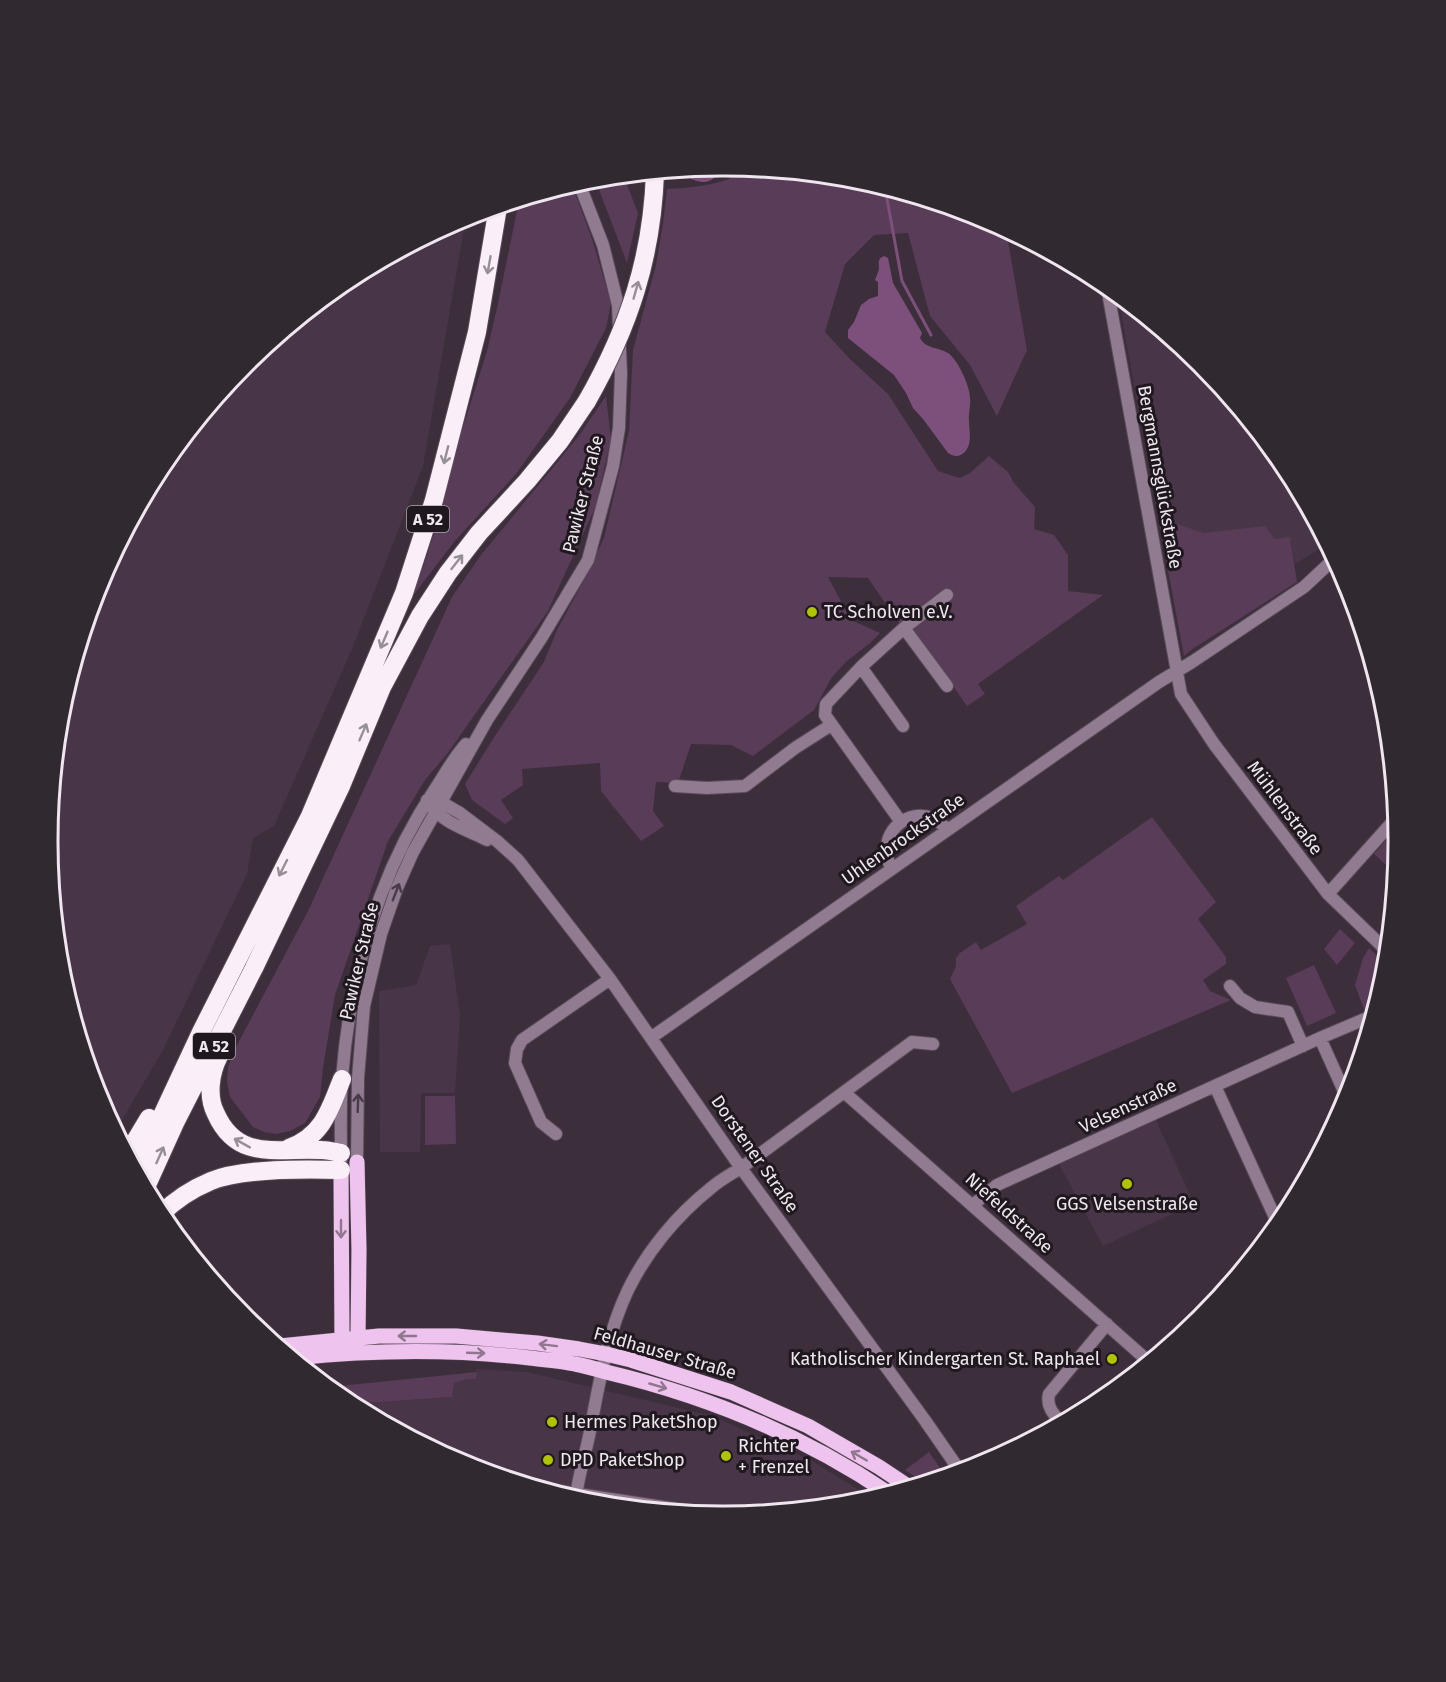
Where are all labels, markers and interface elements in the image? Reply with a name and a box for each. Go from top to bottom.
one-way arrow [483,254,494,274]
one-way arrow [631,281,642,300]
street label: Bergmannsglückstraße [1133,384,1187,570]
street label: Pawiker Straße [558,433,608,555]
one-way arrow [439,445,451,464]
road number: A 52 [407,506,449,532]
one-way arrow [450,554,463,570]
place label: TC Scholven e.V. [824,601,952,623]
marker: TC Scholven e.V. [805,605,819,619]
one-way arrow [378,630,389,648]
one-way arrow [358,724,369,742]
street label: Mühlenstraße [1242,757,1328,859]
street label: Uhlenbrockstraße [837,788,969,890]
one-way arrow [277,858,289,876]
one-way arrow [391,883,402,902]
street label: Pawiker Straße [335,900,383,1022]
road number: A 52 [193,1033,235,1059]
street label: Velsenstraße [1076,1074,1180,1138]
street label: Dorstener Straße [706,1091,804,1217]
one-way arrow [352,1094,363,1114]
one-way arrow [234,1137,251,1149]
one-way arrow [155,1147,167,1165]
street label: Niefeldstraße [961,1168,1057,1258]
marker: GGS Velsenstraße [1120,1177,1134,1191]
place label: GGS Velsenstraße [1056,1193,1198,1215]
one-way arrow [335,1218,347,1238]
street label: Feldhauser Straße [591,1322,739,1384]
one-way arrow [398,1330,418,1342]
one-way arrow [539,1339,559,1350]
one-way arrow [466,1348,486,1359]
place label: Katholischer Kindergarten St. Raphael [790,1348,1100,1370]
marker: Katholischer Kindergarten St. Raphael [1105,1352,1119,1366]
one-way arrow [648,1381,667,1392]
place label: Hermes PaketShop [564,1411,718,1433]
marker: Hermes PaketShop [545,1415,559,1429]
place label: Richter + Frenzel [738,1435,810,1478]
place label: DPD PaketShop [560,1449,685,1471]
marker: Richter + Frenzel [719,1449,733,1463]
one-way arrow [851,1449,868,1461]
marker: DPD PaketShop [541,1453,555,1467]

